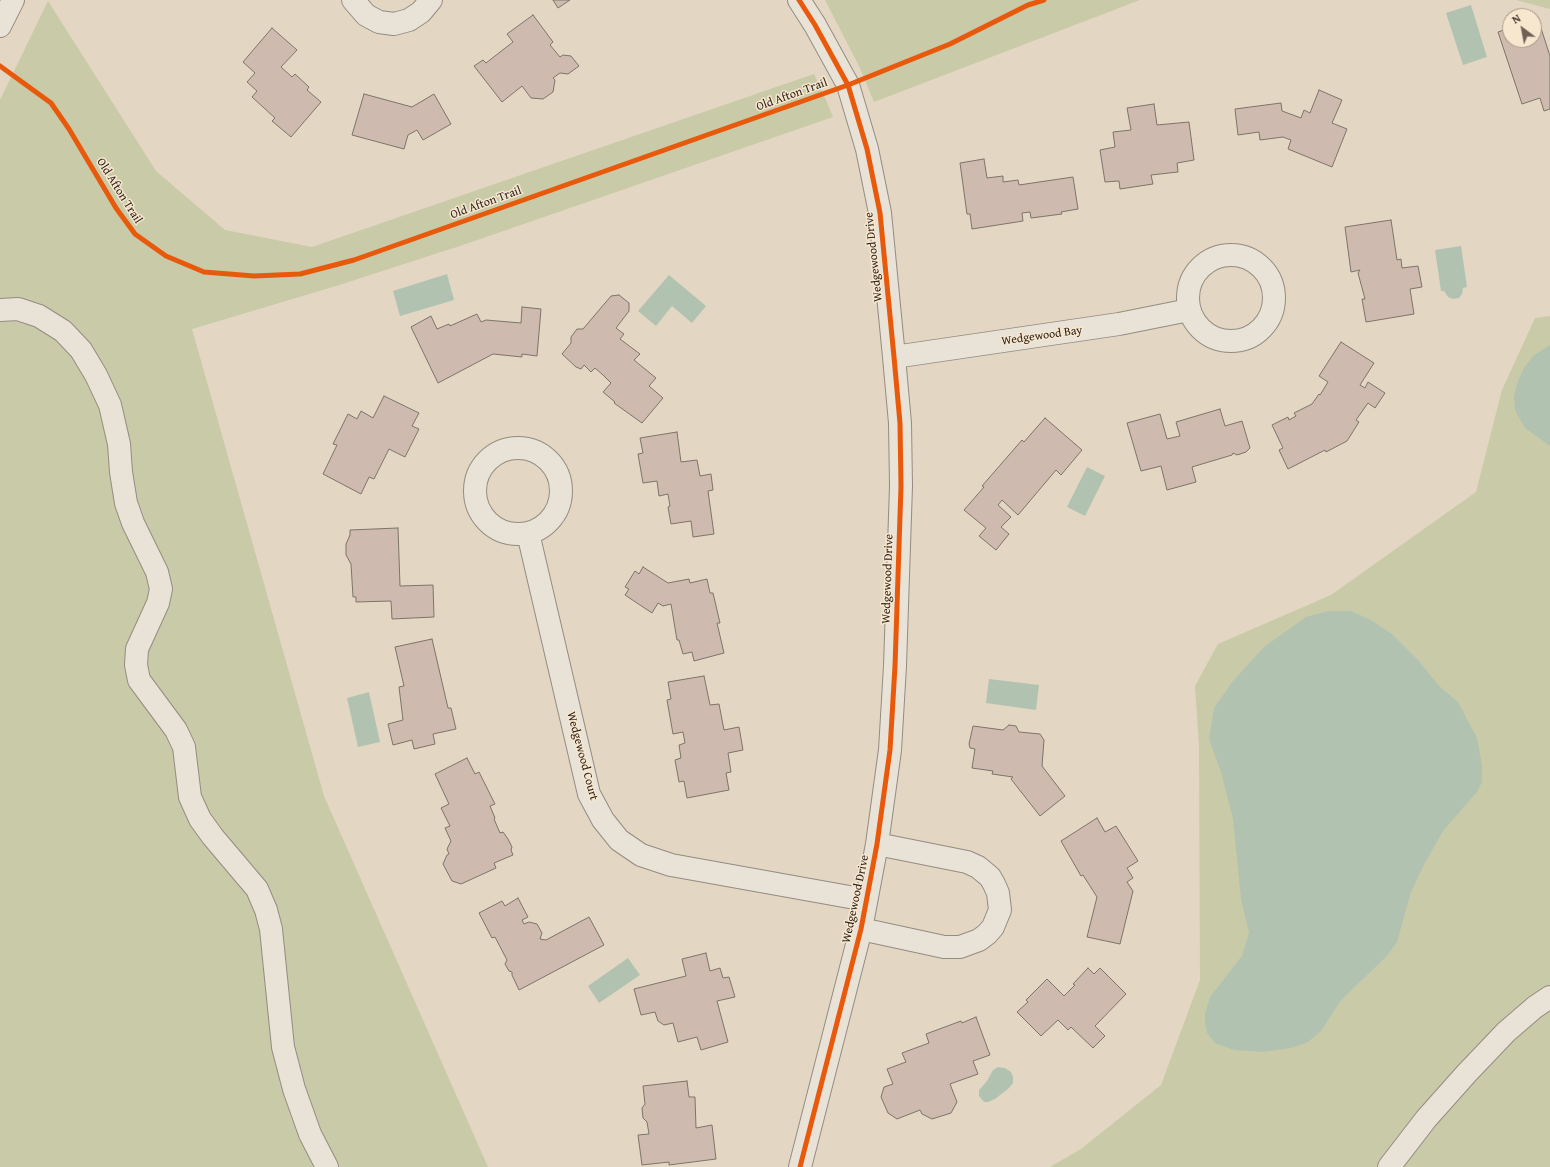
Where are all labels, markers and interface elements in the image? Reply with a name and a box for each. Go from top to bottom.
north arrow [1502,8,1542,48]
text: N [1509,10,1524,27]
street label: Old Afton Trail [755,75,829,115]
street label: Old Afton Trail [93,156,145,226]
street label: Old Afton Trail [449,183,523,223]
street label: Wedgewood Drive [862,212,886,302]
street label: Wedgewood Bay [1001,323,1083,349]
street label: Wedgewood Drive [879,534,897,624]
street label: Wedgewood Court [563,710,601,802]
street label: Wedgewood Drive [840,854,872,944]

